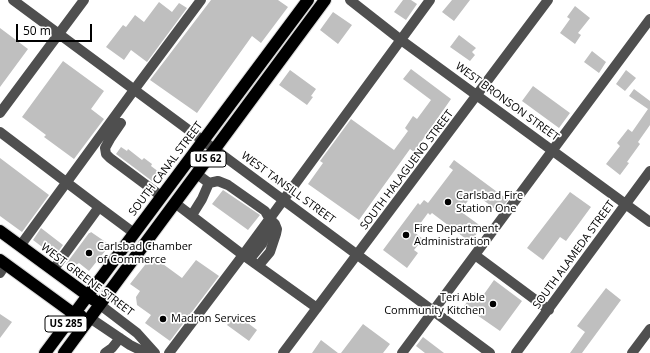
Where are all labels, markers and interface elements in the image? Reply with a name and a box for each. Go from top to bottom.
scale bar [18,16,94,42]
text: 50 m [23,22,51,39]
street label: WEST BRONSON STREET [453,60,561,144]
street label: SOUTH HALAGUENO STREET [358,108,456,232]
street label: SOUTH CANAL STREET [126,119,206,219]
street label: WEST TANSILL STREET [238,149,338,227]
road number: US 62 [190,151,226,167]
place label: Carlsbad Fire Station One [456,189,523,215]
marker: Carlsbad Fire Station One [443,197,453,207]
street label: SOUTH ALAMEDA STREET [530,198,618,312]
place label: Fire Department Administration [414,222,498,248]
marker: Fire Department Administration [401,230,411,240]
place label: Carlsbad Chamber of Commerce [97,240,192,266]
street label: WEST GREENE STREET [38,241,136,319]
marker: Carlsbad Chamber of Commerce [84,248,94,258]
place label: Teri Able Community Kitchen [384,291,485,317]
marker: Teri Able Community Kitchen [488,299,498,309]
place label: Madron Services [171,312,256,326]
marker: Madron Services [158,314,168,324]
road number: US 285 [45,316,87,332]

